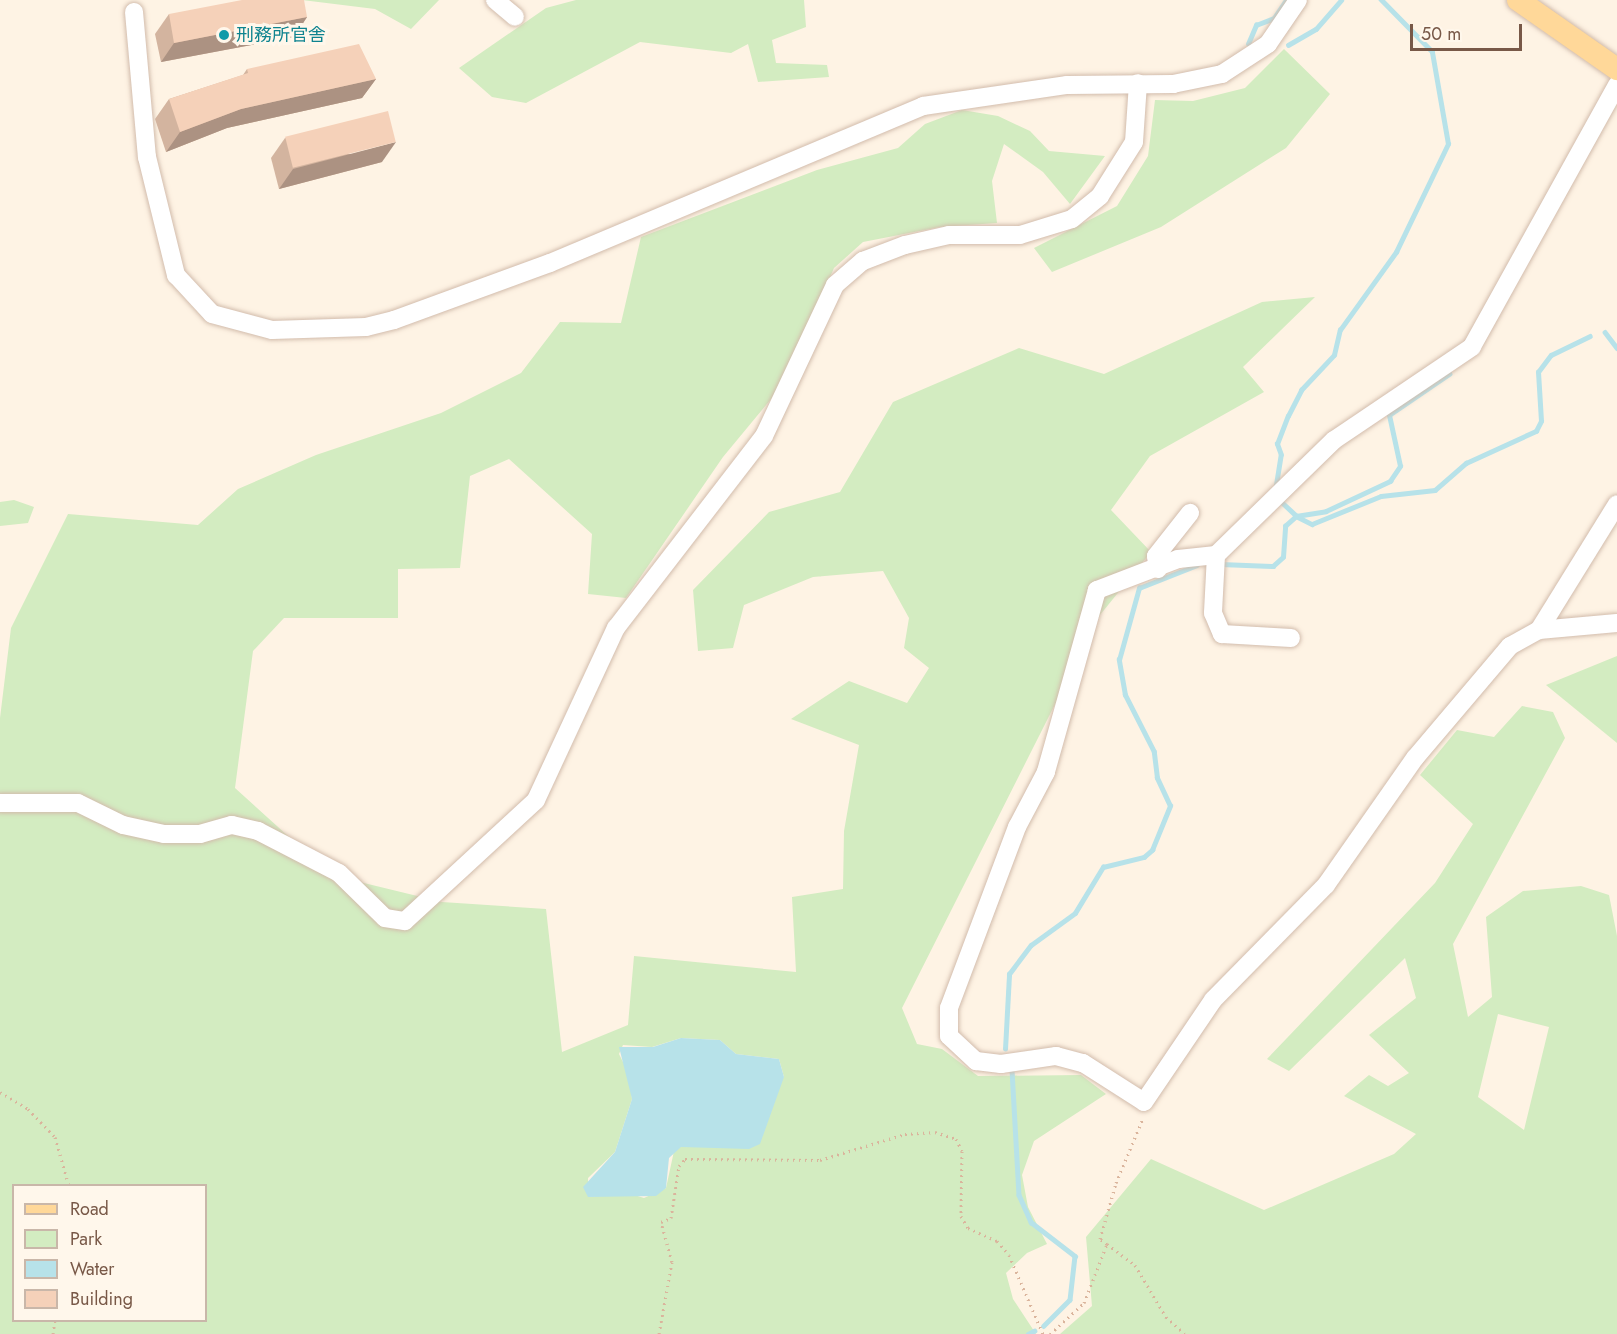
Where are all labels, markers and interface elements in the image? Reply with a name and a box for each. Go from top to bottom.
scale bar [1413,12,1526,50]
text: 50 m [1421,21,1461,47]
place label: 刑務所官舎 [236,24,326,46]
marker: 刑務所官舎 [217,28,231,42]
legend [12,1184,207,1322]
text: Road [70,1196,109,1222]
text: Park [70,1226,102,1252]
text: Water [70,1256,114,1282]
text: Building [70,1286,133,1312]

